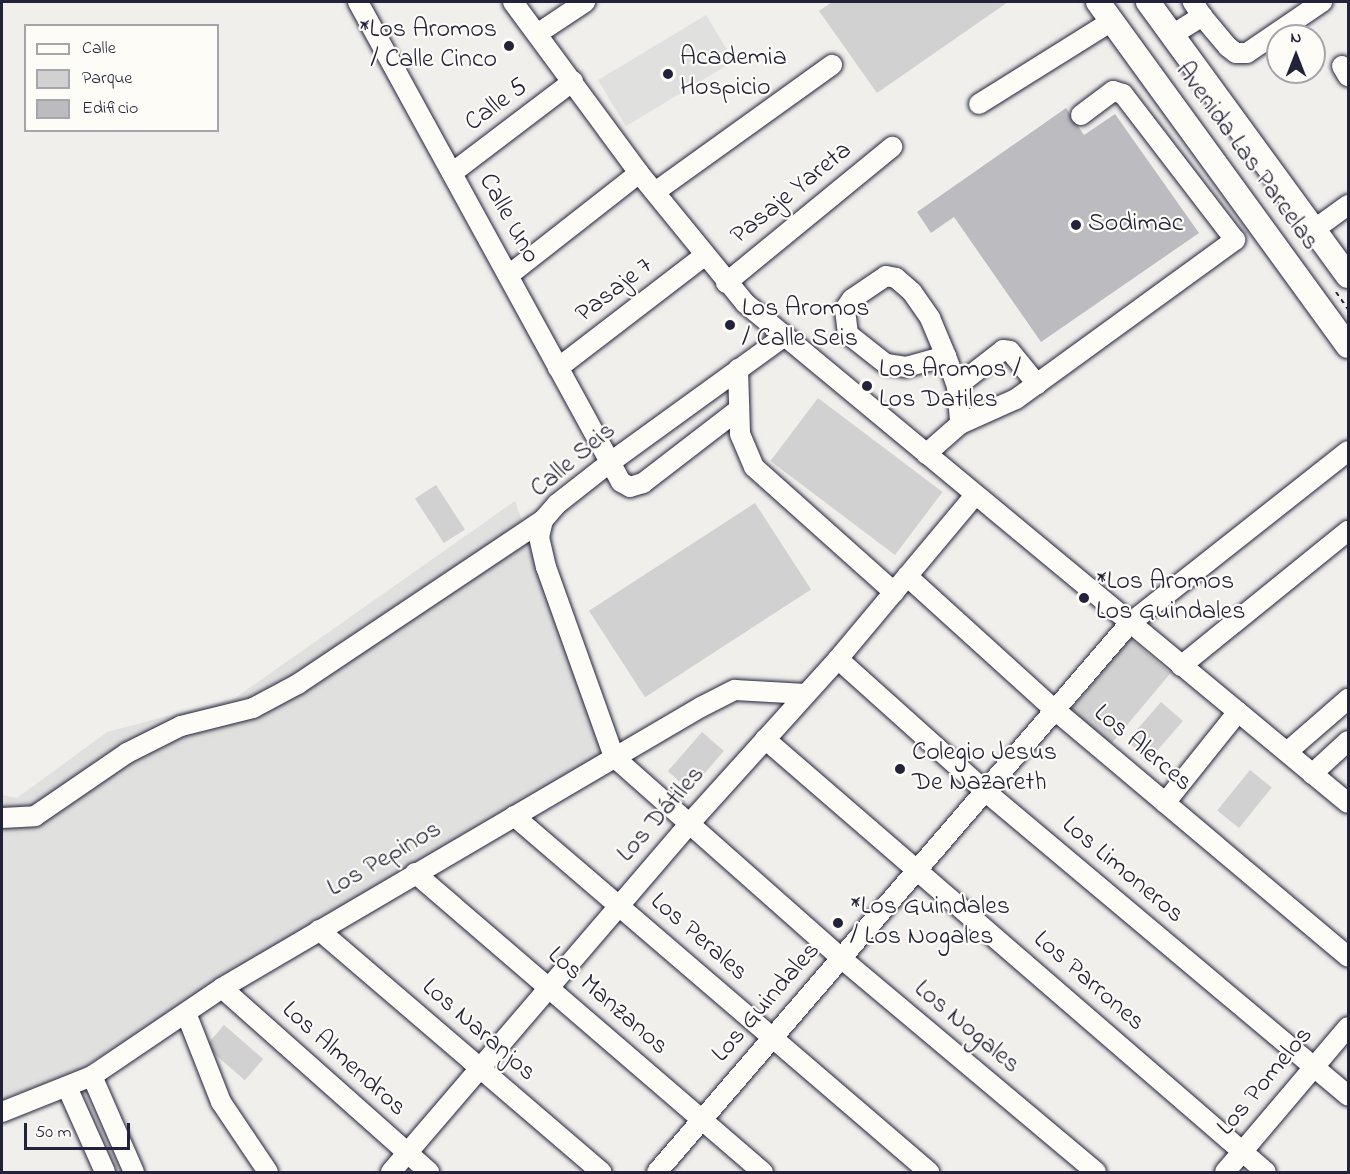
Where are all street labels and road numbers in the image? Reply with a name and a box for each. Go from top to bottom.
street label: Avenida Las Parcelas [1167,57,1325,257]
street label: Calle 5 [460,72,534,140]
street label: Pasaje Yareta [725,136,859,252]
street label: Calle Uno [471,169,545,269]
street label: Pasaje 7 [570,251,660,331]
street label: Calle Seis [525,416,623,506]
street label: Los Alerces [1086,699,1198,799]
street label: Los Dátiles [612,760,712,870]
street label: Los Limoneros [1054,811,1190,931]
street label: Los Pepinos [322,815,448,905]
street label: Los Perales [643,887,753,989]
street label: Los Parrones [1026,925,1150,1039]
street label: Los Guindales [706,936,828,1070]
street label: Los Manzanos [540,941,674,1063]
street label: Los Naranjos [414,973,542,1089]
street label: Los Nogales [907,975,1025,1081]
street label: Los Almendros [274,996,412,1124]
street label: Los Pomelos [1211,1021,1321,1143]

